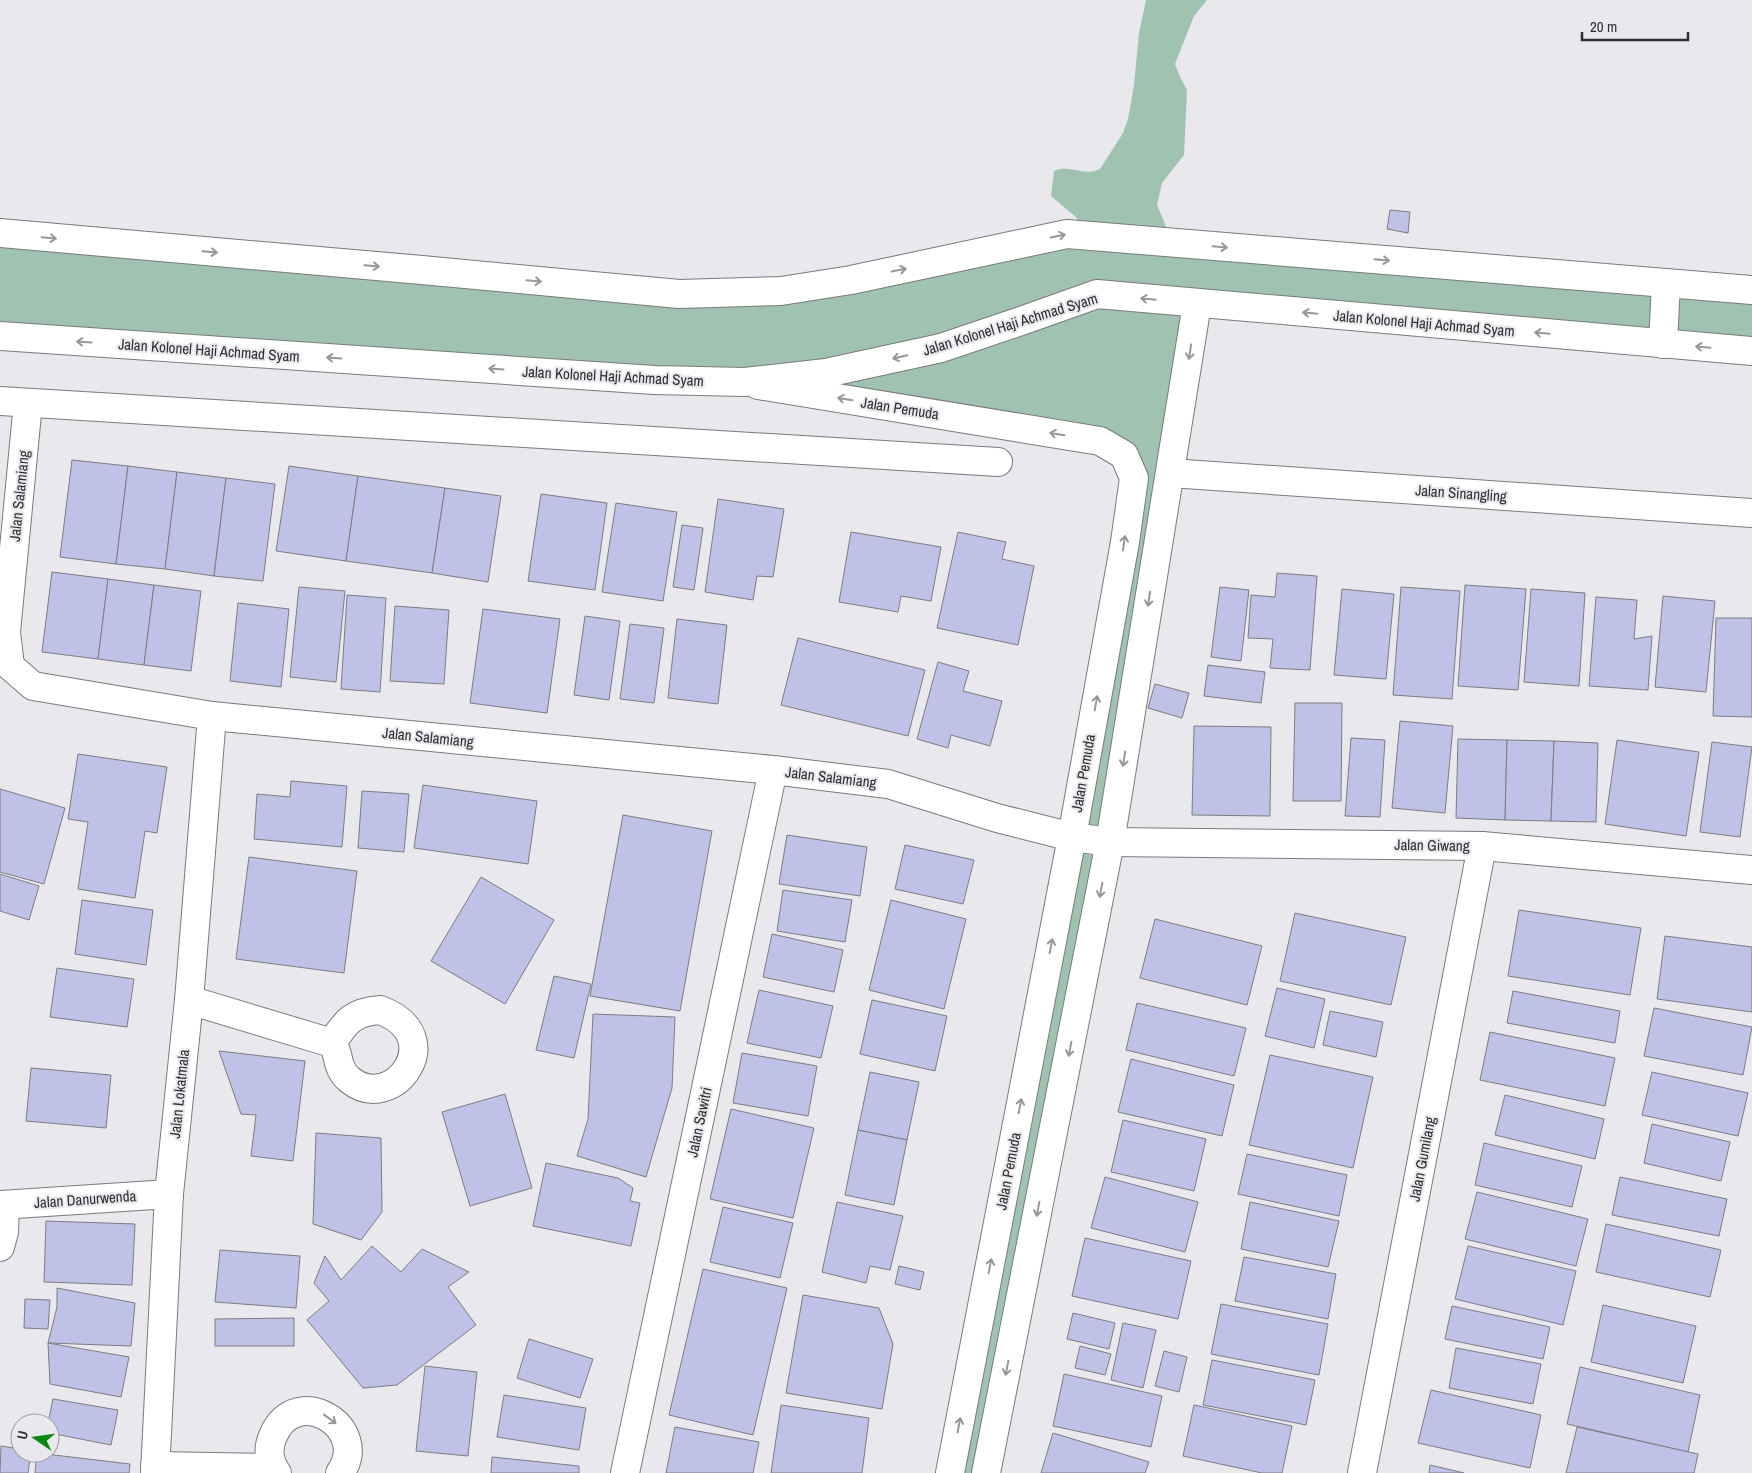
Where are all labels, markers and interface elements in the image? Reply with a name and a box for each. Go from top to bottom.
scale bar [1582,10,1688,42]
text: 20 m [1590,16,1617,37]
one-way arrow [1050,231,1066,241]
one-way arrow [40,233,56,242]
one-way arrow [1212,242,1228,252]
one-way arrow [202,247,218,257]
one-way arrow [1374,255,1390,265]
one-way arrow [364,261,380,270]
one-way arrow [891,265,907,274]
one-way arrow [526,276,542,285]
street label: Jalan Kolonel Haji Achmad Syam [920,287,1100,361]
one-way arrow [1140,294,1156,304]
street label: Jalan Kolonel Haji Achmad Syam [1332,305,1516,341]
one-way arrow [1302,309,1318,318]
one-way arrow [1534,329,1550,338]
street label: Jalan Kolonel Haji Achmad Syam [118,333,300,367]
one-way arrow [76,337,92,346]
one-way arrow [1696,342,1712,352]
one-way arrow [1184,343,1194,359]
one-way arrow [893,353,909,362]
one-way arrow [326,354,342,363]
street label: Jalan Kolonel Haji Achmad Syam [522,361,704,391]
one-way arrow [488,364,504,374]
street label: Jalan Pemuda [860,391,941,425]
one-way arrow [837,393,853,403]
one-way arrow [1049,429,1065,439]
street label: Jalan Salamiang [4,449,34,543]
street label: Jalan Sinangling [1415,479,1508,507]
one-way arrow [1120,536,1130,552]
one-way arrow [1144,590,1154,606]
one-way arrow [1091,696,1101,712]
street label: Jalan Salamiang [381,722,475,752]
street label: Jalan Pemuda [1066,732,1100,814]
one-way arrow [1118,751,1128,767]
street label: Jalan Salamiang [784,761,878,793]
street label: Jalan Giwang [1394,834,1470,856]
one-way arrow [1096,881,1105,897]
one-way arrow [1046,939,1056,955]
one-way arrow [1064,1041,1074,1057]
street label: Jalan Lokatmala [164,1048,194,1140]
street label: Jalan Sawitri [681,1085,717,1159]
one-way arrow [1016,1098,1026,1114]
street label: Jalan Gumilang [1403,1115,1441,1203]
street label: Jalan Pemuda [990,1130,1026,1212]
street label: Jalan Danurwenda [33,1185,137,1213]
one-way arrow [1033,1200,1043,1216]
one-way arrow [985,1258,995,1274]
one-way arrow [1001,1360,1011,1376]
north arrow [10,1413,60,1463]
one-way arrow [323,1414,337,1424]
one-way arrow [955,1418,964,1434]
text: U [13,1429,32,1441]

